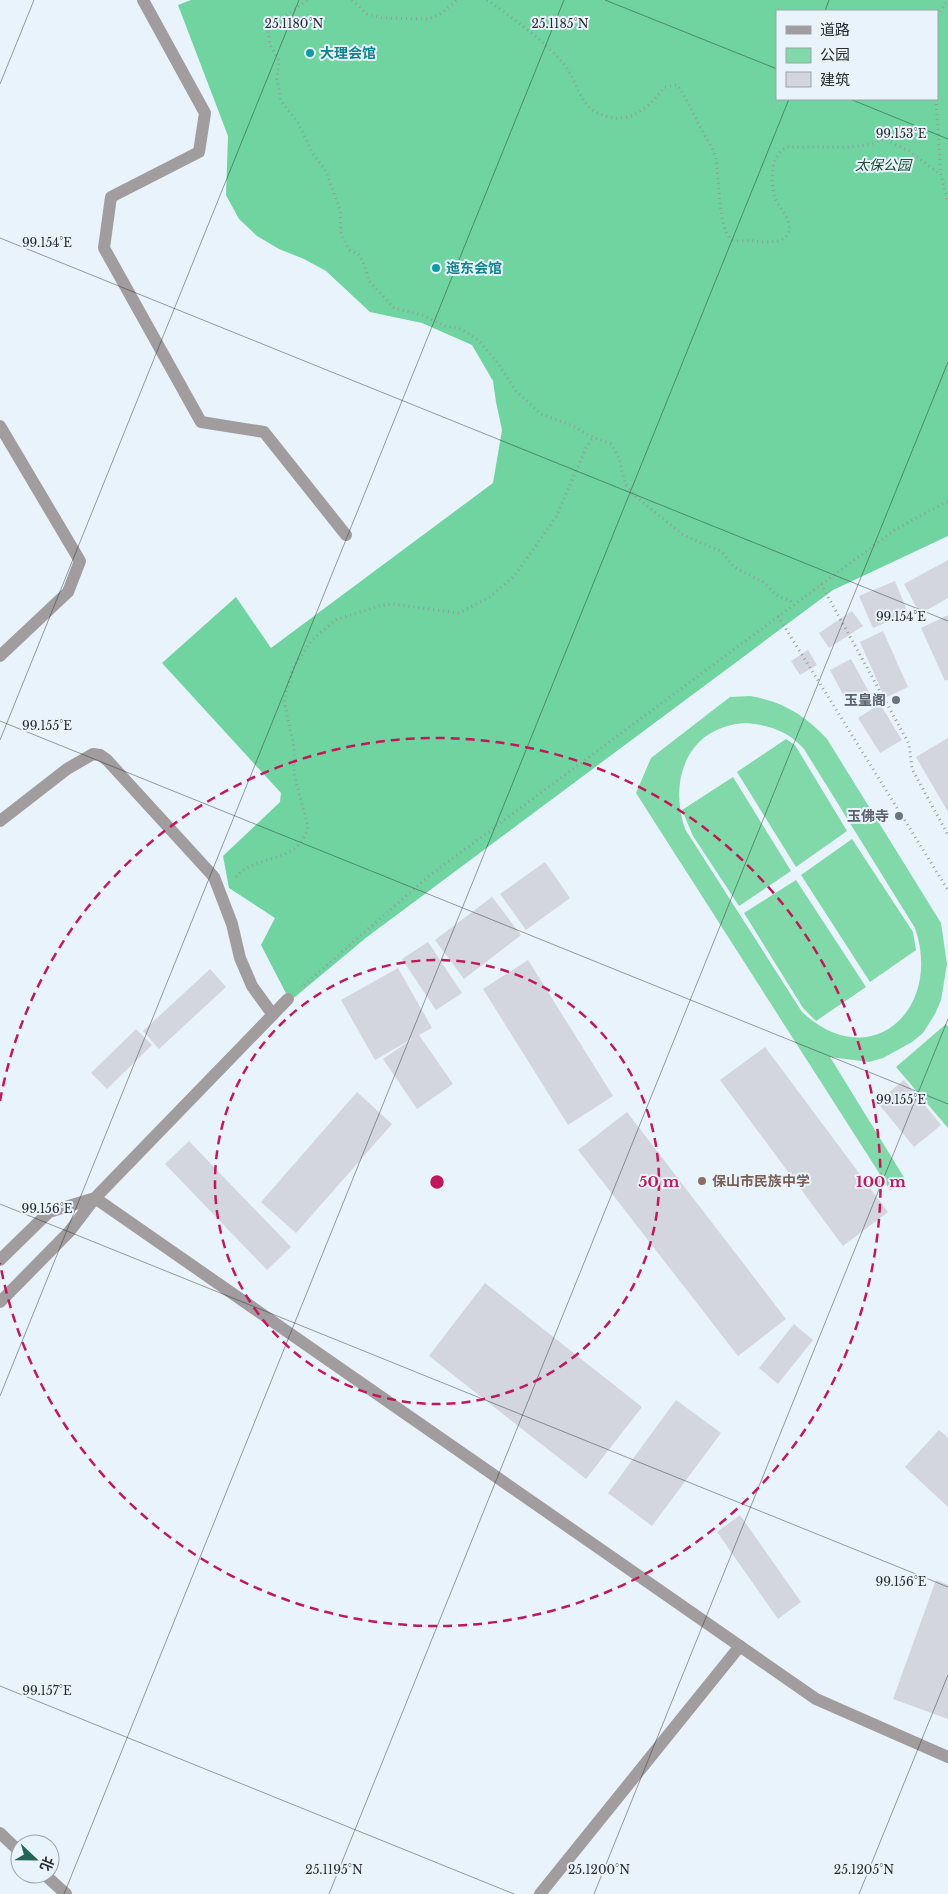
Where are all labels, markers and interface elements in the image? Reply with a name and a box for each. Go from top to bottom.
legend [776,10,938,100]
text: 25.1180°N [265,16,324,31]
text: 25.1185°N [531,16,589,31]
text: 道路 [820,20,850,39]
place label: 大理会馆 [320,44,376,62]
text: 公园 [820,45,850,64]
marker: 大理会馆 [304,47,316,59]
text: 建筑 [820,70,850,89]
text: 99.153°E [876,126,927,141]
park label: 太保公园 [855,156,913,174]
text: 99.154°E [22,235,72,250]
place label: 迤东会馆 [446,259,502,277]
marker: 迤东会馆 [430,262,442,274]
text: 99.154°E [876,609,926,624]
place label: 玉皇阁 [844,691,886,709]
marker: 玉皇阁 [890,694,902,706]
text: 99.155°E [22,718,72,733]
place label: 玉佛寺 [847,807,889,825]
marker: 玉佛寺 [893,810,905,822]
text: 99.155°E [876,1092,926,1107]
text: 50 m [639,1172,680,1191]
place label: 保山市民族中学 [712,1172,810,1190]
text: 100 m [856,1172,906,1191]
centre of rings [428,1173,446,1191]
marker: 保山市民族中学 [696,1175,708,1187]
text: 99.156°E [21,1201,73,1216]
text: 99.156°E [875,1574,927,1589]
text: 99.157°E [22,1683,72,1698]
north arrow [10,1834,60,1884]
text: 北 [36,1854,58,1874]
text: 25.1195°N [305,1862,363,1877]
text: 25.1200°N [568,1862,630,1877]
text: 25.1205°N [834,1862,894,1877]

